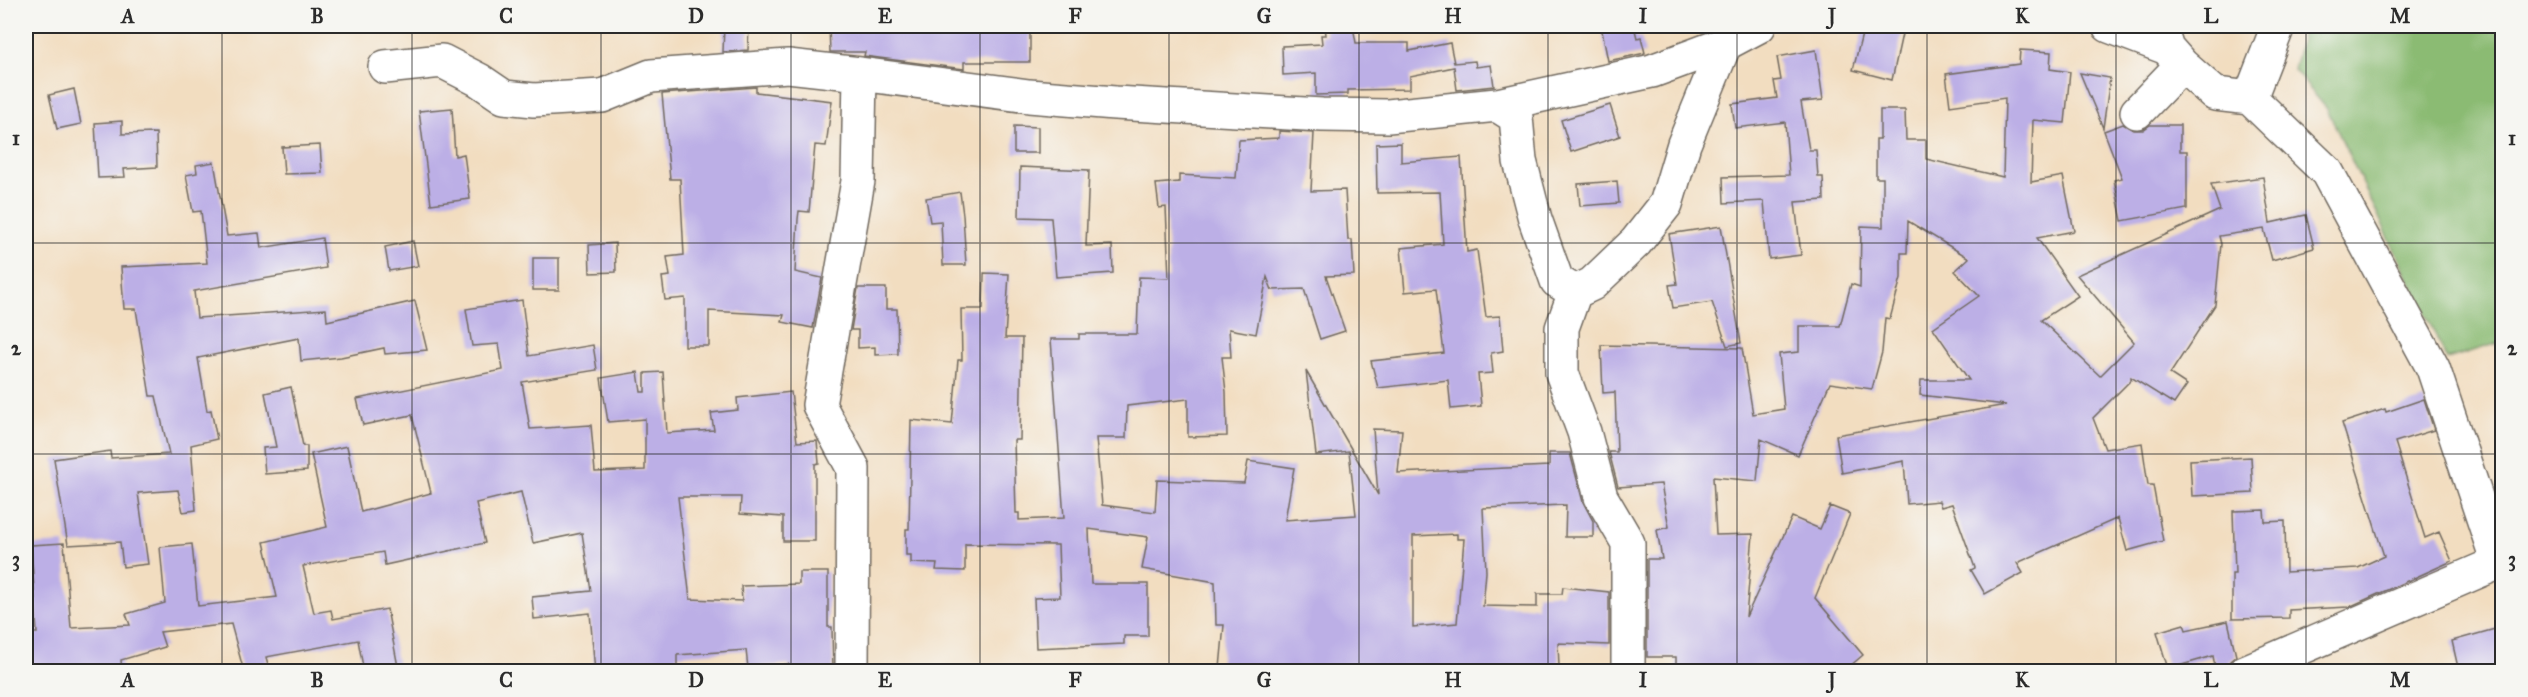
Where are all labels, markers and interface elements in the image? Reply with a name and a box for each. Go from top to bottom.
text: A [119,4,135,28]
text: B [310,4,324,28]
text: C [499,4,513,28]
text: D [688,4,704,28]
text: E [878,4,893,28]
text: F [1068,4,1082,28]
text: G [1257,4,1272,28]
text: H [1444,4,1462,28]
text: I [1639,4,1648,28]
text: J [1825,4,1837,30]
text: K [2015,4,2030,28]
text: L [2204,4,2219,28]
text: M [2390,4,2411,28]
text: 1 [12,126,20,150]
text: 1 [2508,126,2516,150]
text: 2 [11,336,22,360]
text: 2 [2507,336,2518,360]
text: 3 [12,547,20,572]
text: 3 [2508,547,2516,572]
text: A [119,668,135,692]
text: B [310,668,324,692]
text: C [499,668,513,692]
text: D [688,668,704,692]
text: E [878,668,893,692]
text: F [1068,668,1082,692]
text: G [1257,668,1272,692]
text: H [1444,668,1462,692]
text: I [1639,668,1648,692]
text: J [1825,668,1837,694]
text: K [2015,668,2030,692]
text: L [2204,668,2219,692]
text: M [2390,668,2411,692]

